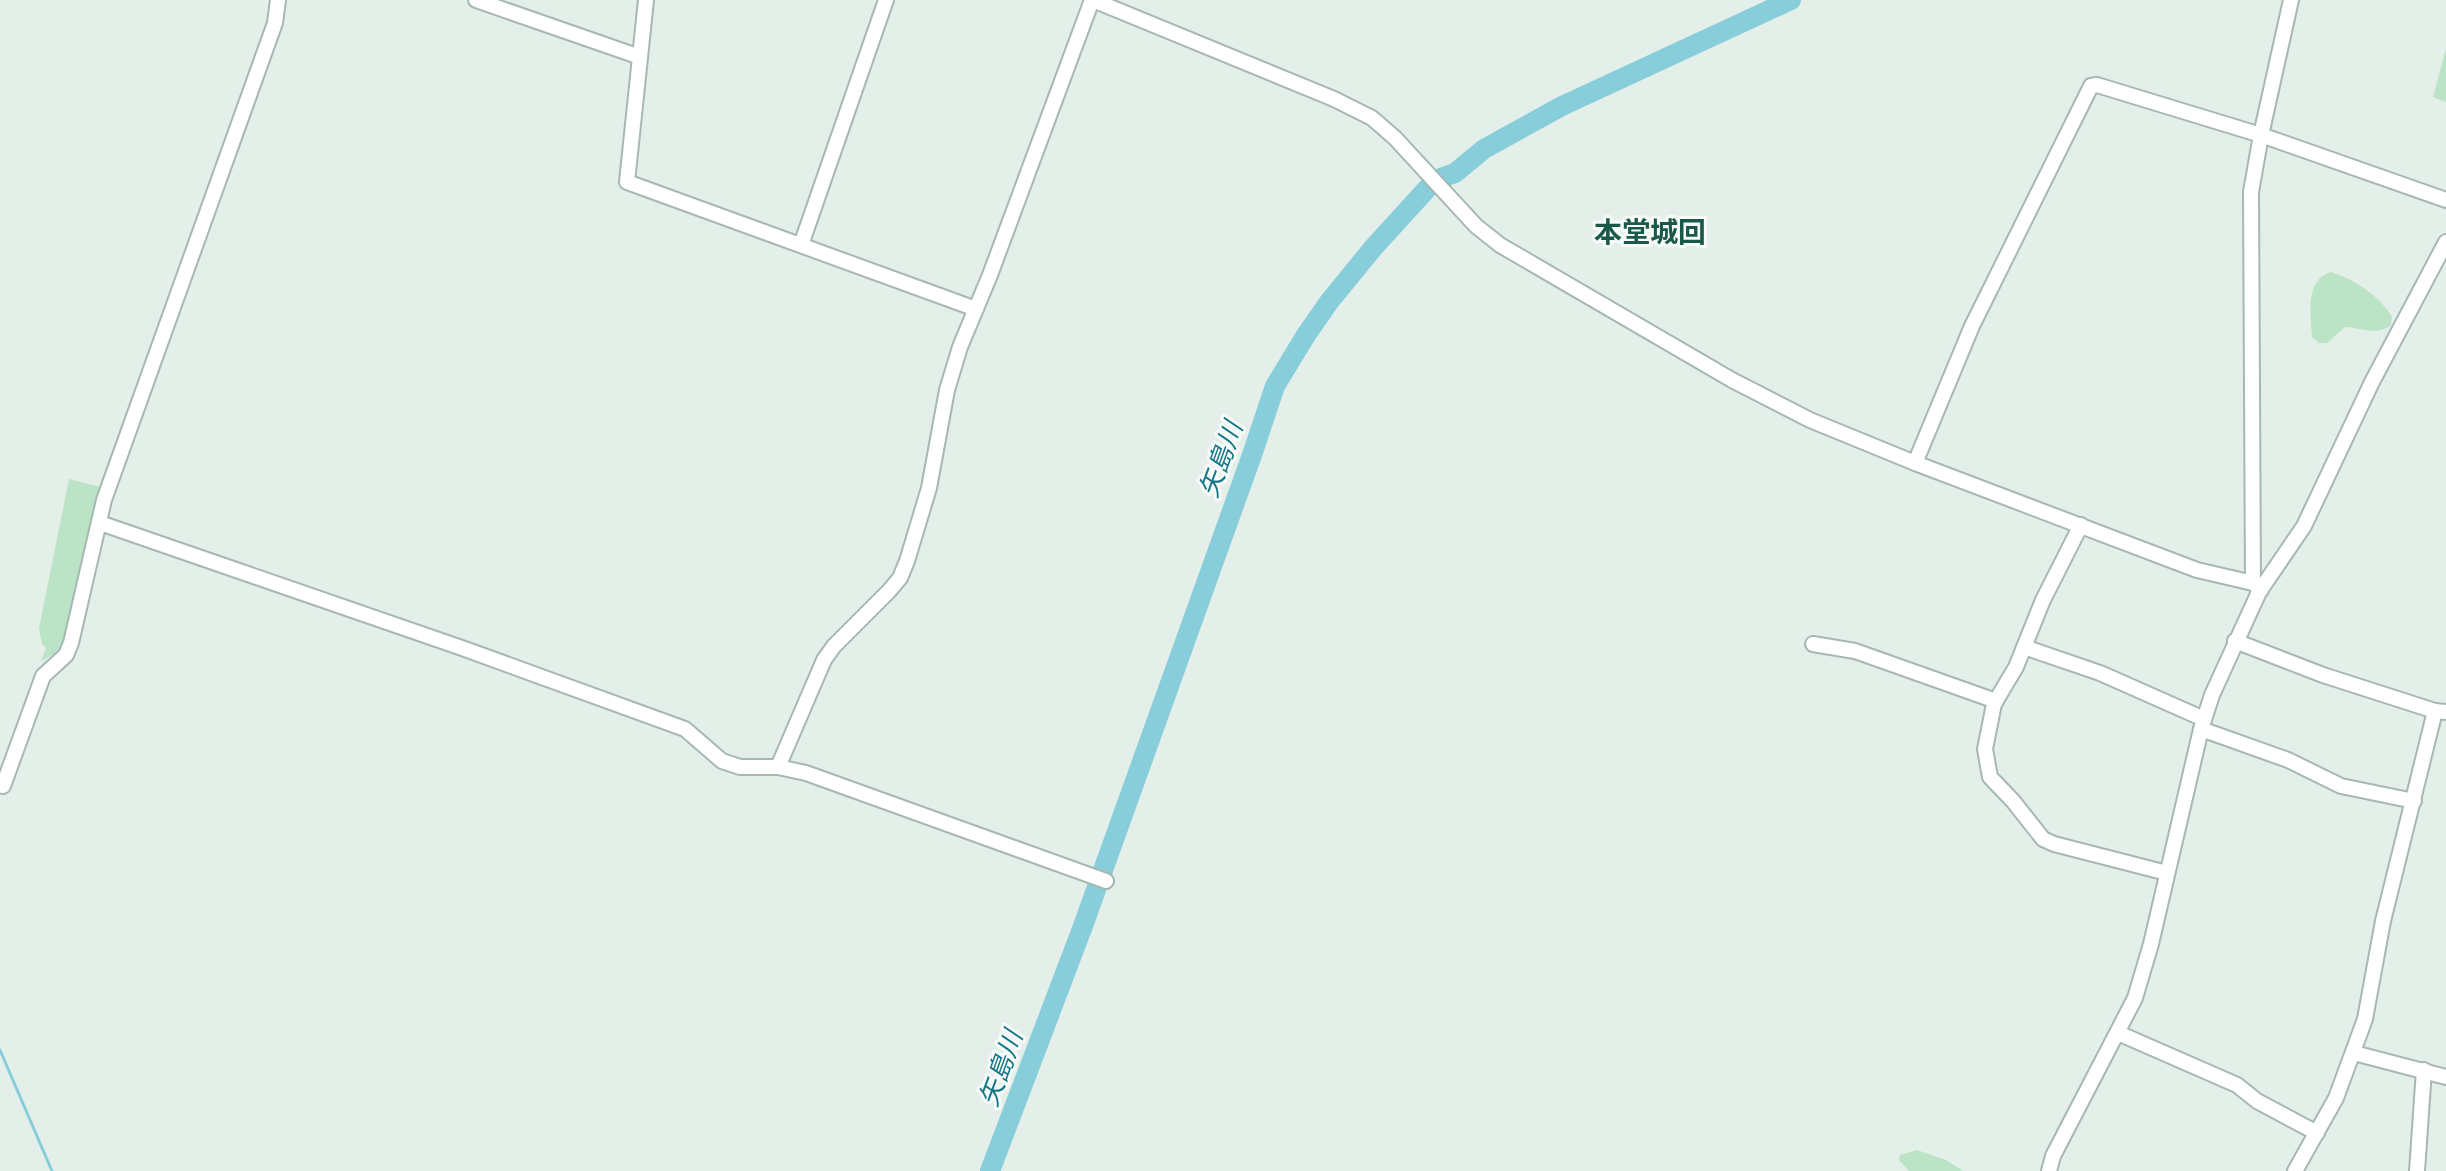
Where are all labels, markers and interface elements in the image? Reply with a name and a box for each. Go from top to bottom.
district label: 本堂城回 [1594,212,1706,250]
water label: 矢島川 [1190,413,1251,502]
water label: 矢島川 [970,1022,1031,1111]

